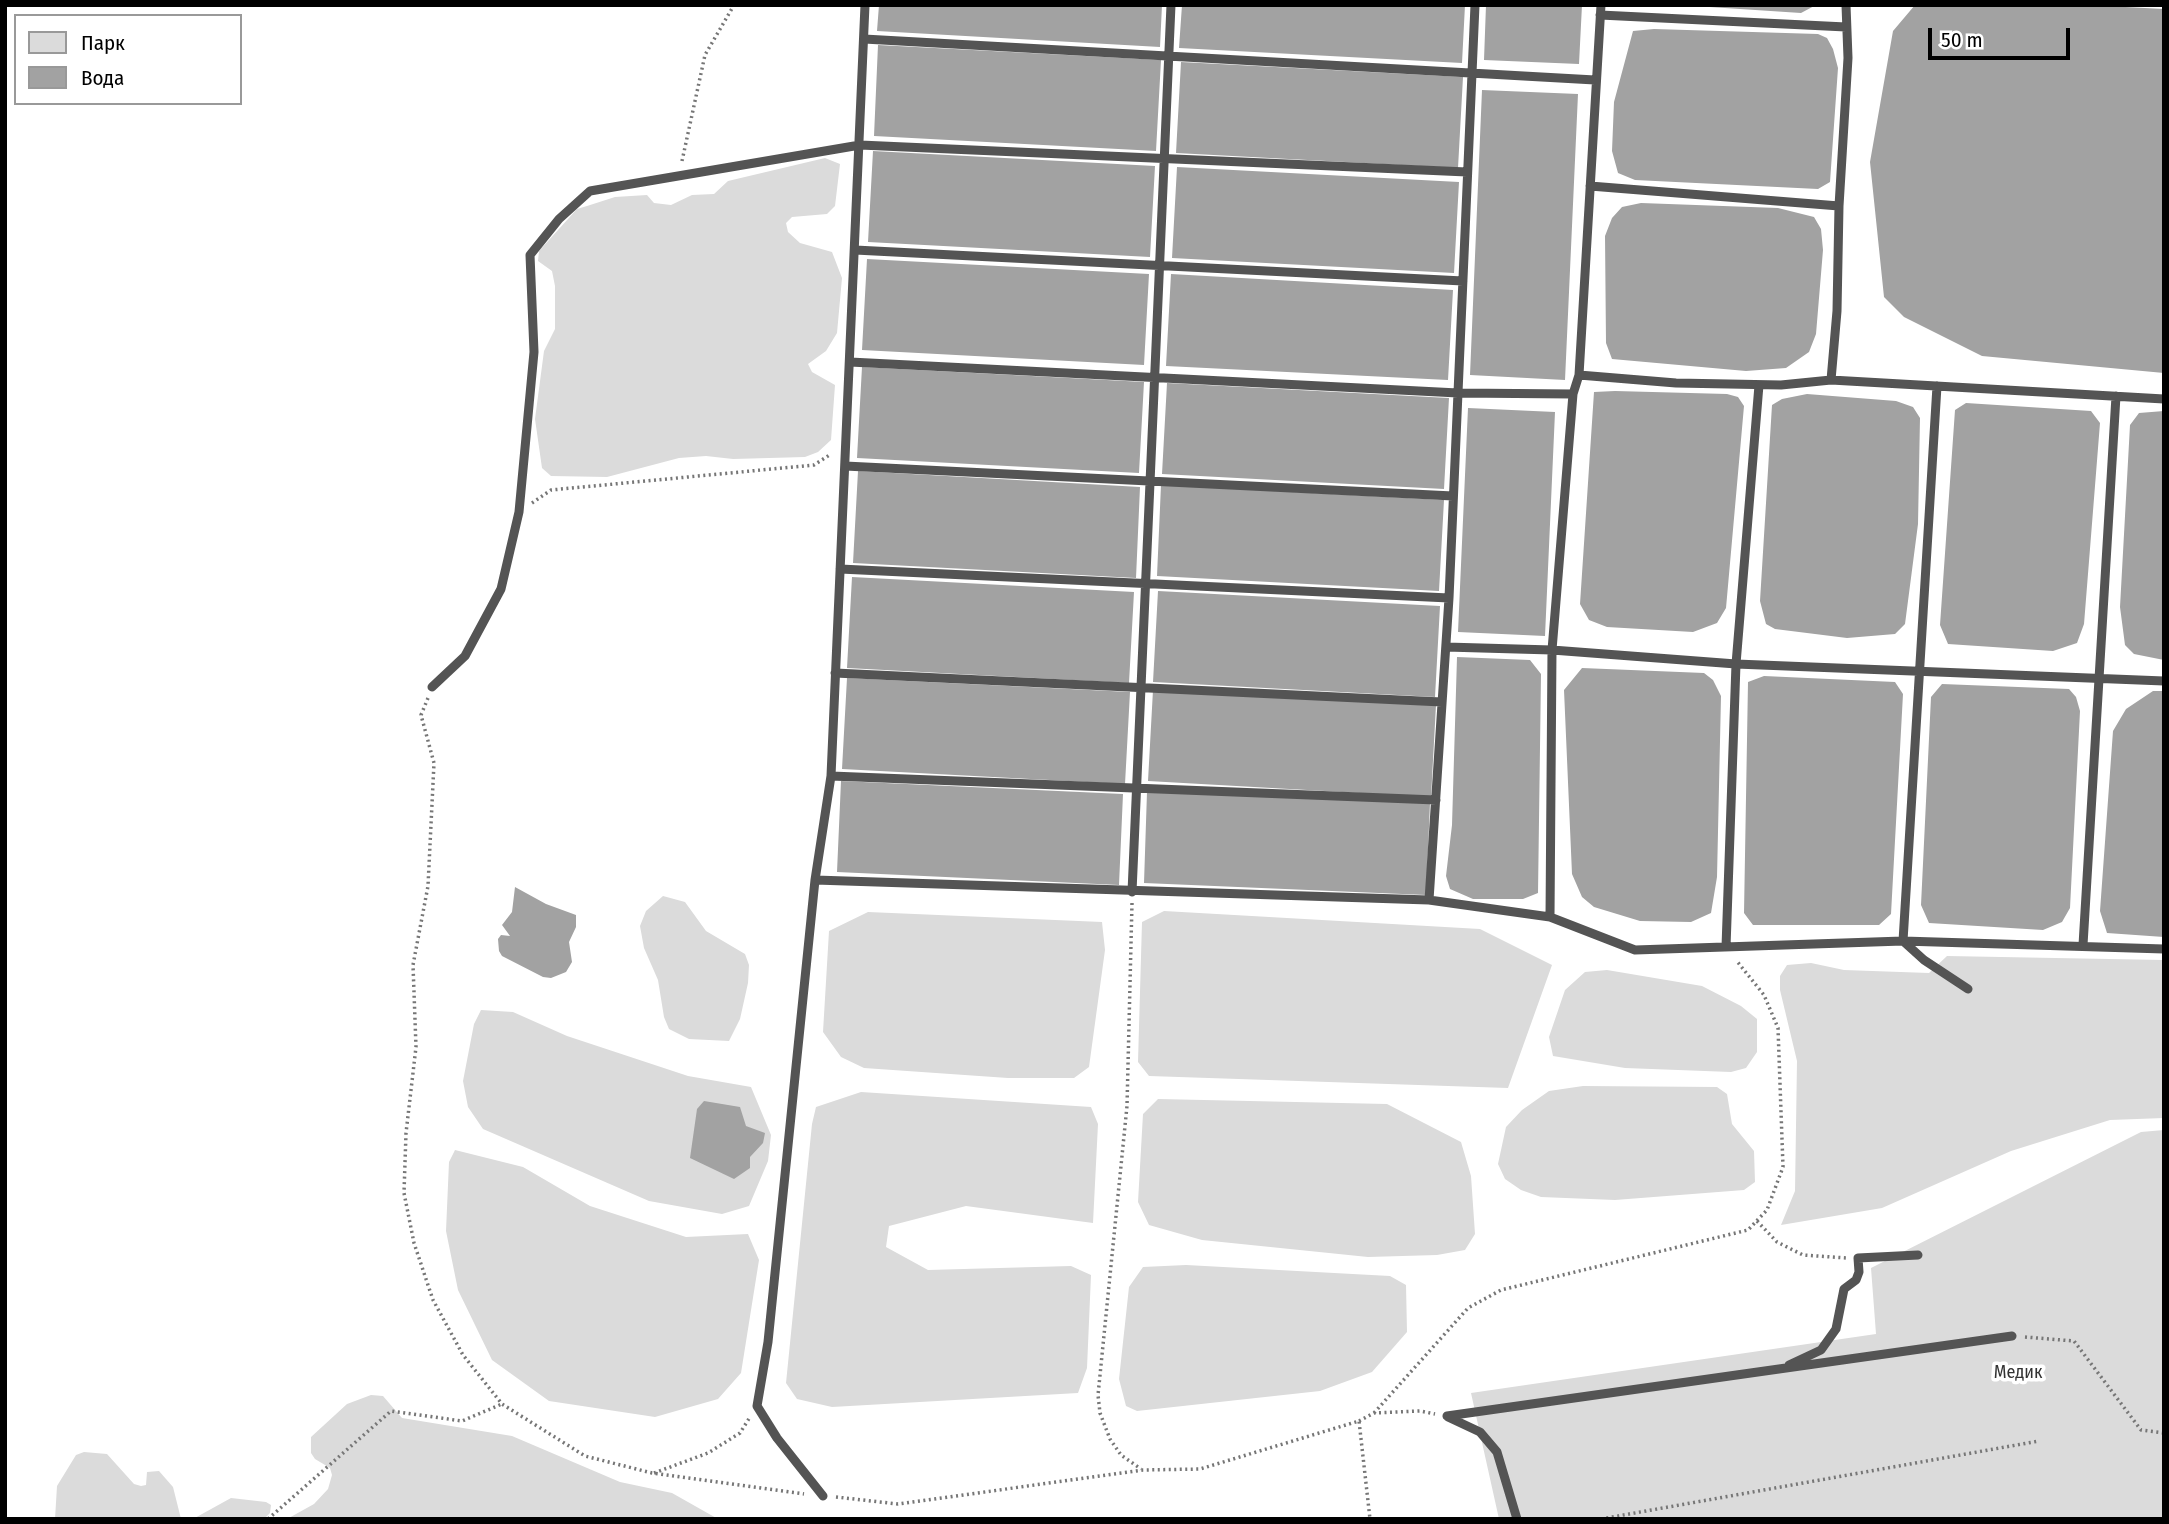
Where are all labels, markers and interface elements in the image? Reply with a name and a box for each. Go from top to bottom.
legend [14,14,242,105]
scale bar [1931,14,2073,58]
text: 50 m [1941,27,1983,53]
text: Парк [81,30,125,56]
text: Вода [81,65,124,91]
park label: Медик [1994,1362,2042,1384]

